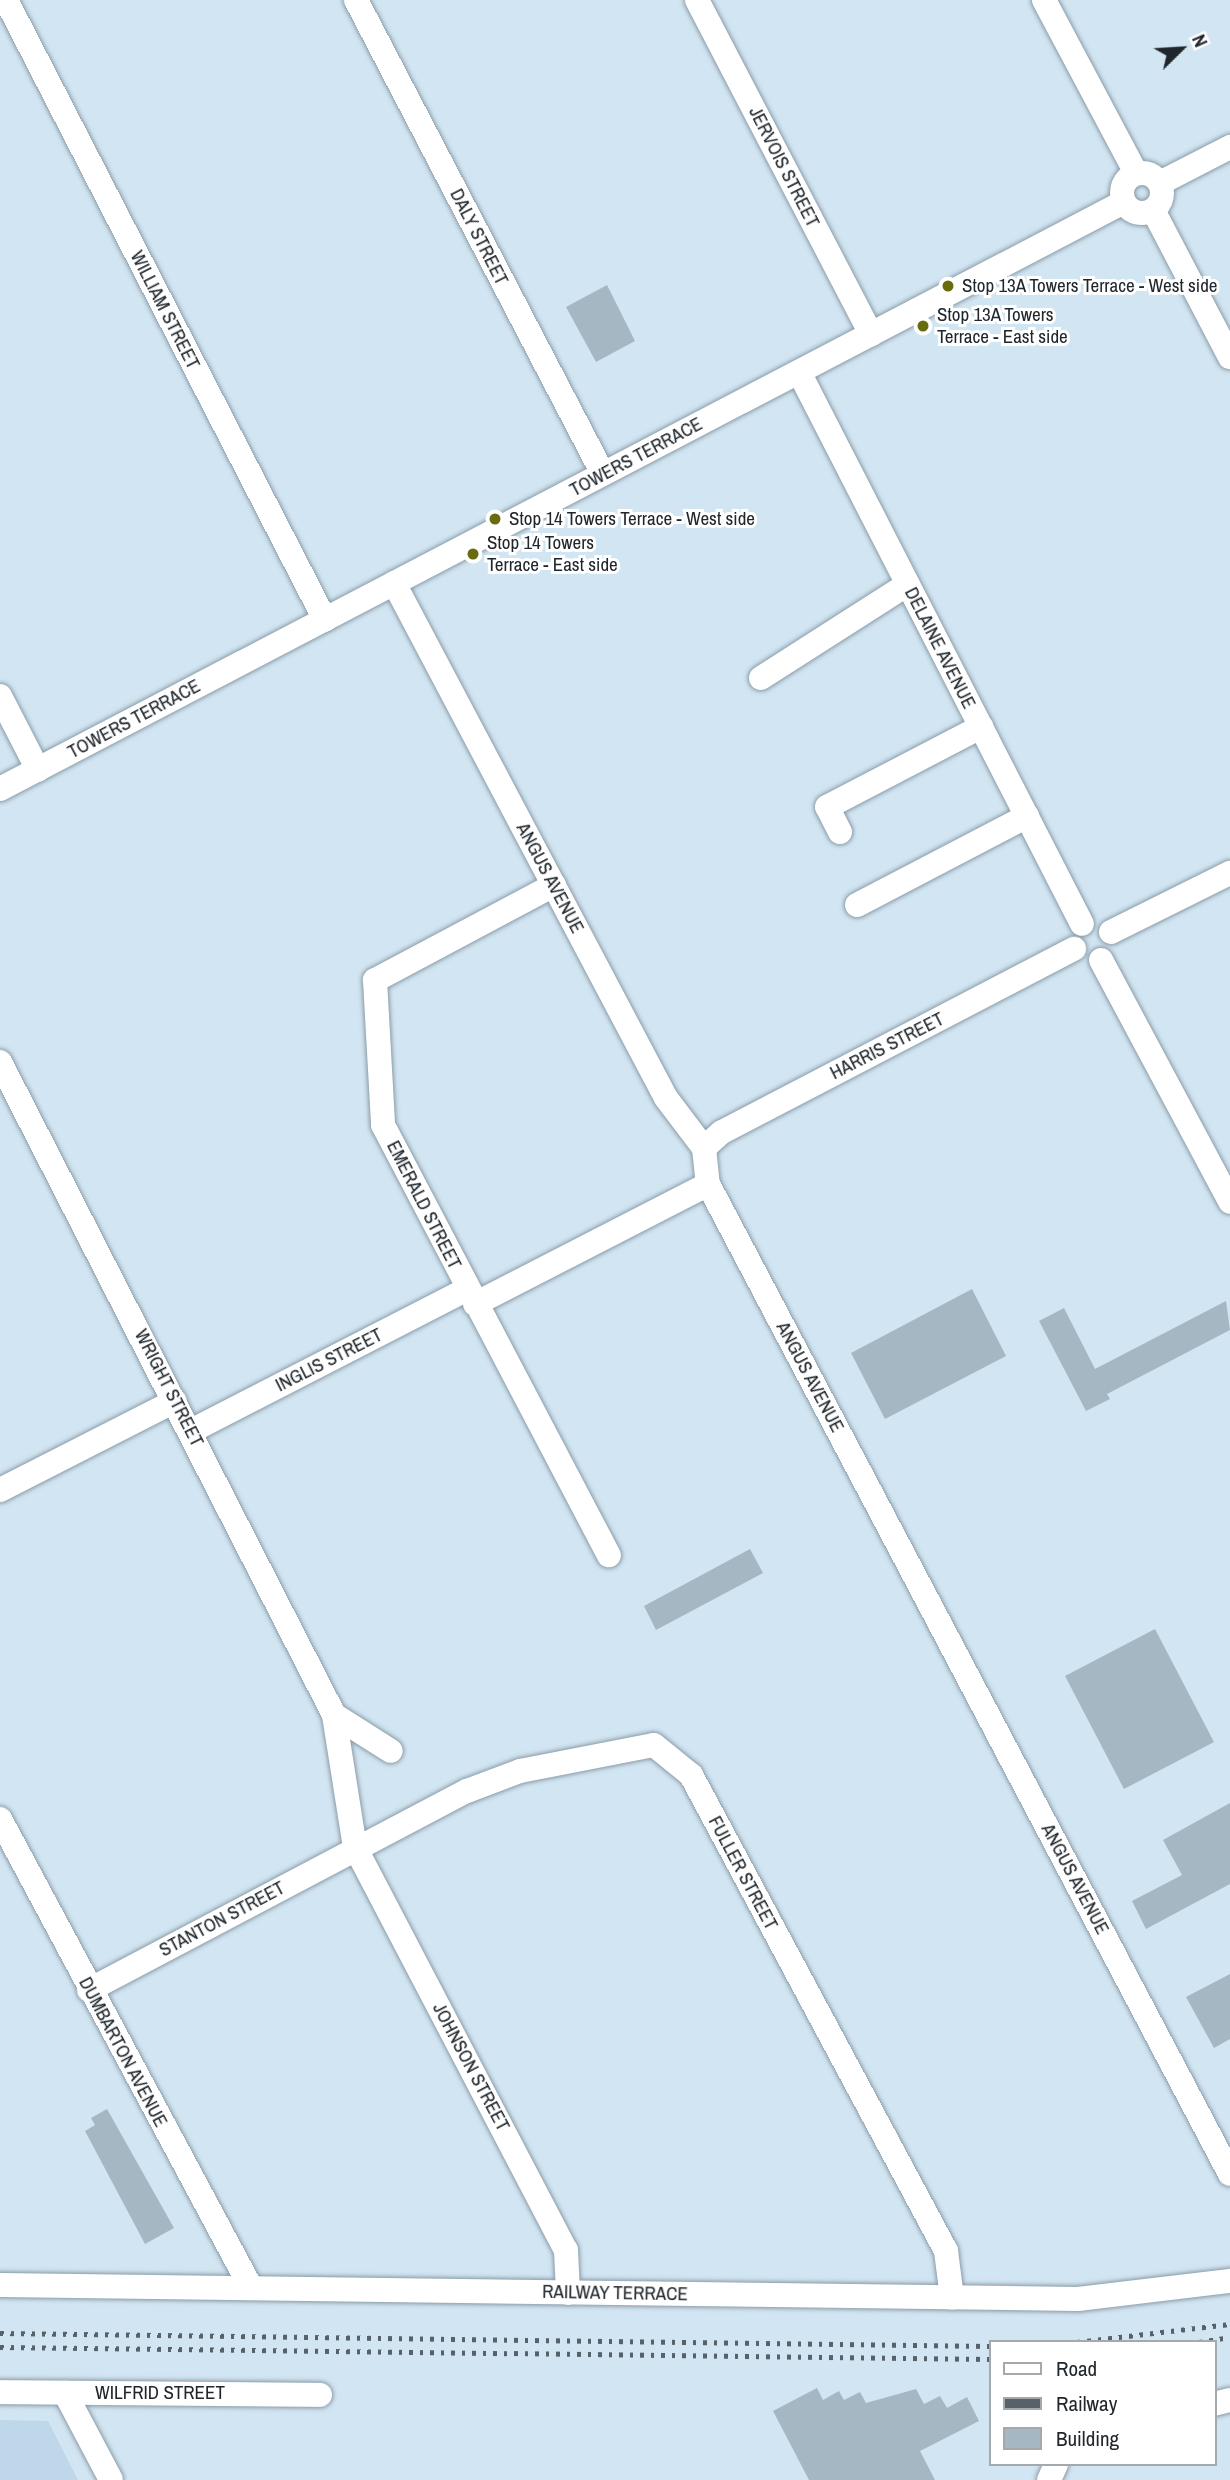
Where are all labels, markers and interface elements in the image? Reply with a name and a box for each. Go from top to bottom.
north arrow [1146,14,1216,84]
text: N [1186,30,1214,51]
street label: JERVOIS STREET [744,103,824,231]
street label: DALY STREET [445,185,513,289]
street label: WILLIAM STREET [125,247,205,373]
place label: Stop 13A Towers Terrace - West side [962,275,1219,297]
marker: Stop 13A Towers Terrace - West side [940,278,956,294]
place label: Stop 13A Towers Terrace - East side [937,304,1068,348]
marker: Stop 13A Towers Terrace - East side [915,318,931,334]
street label: TOWERS TERRACE [566,412,706,502]
place label: Stop 14 Towers Terrace - West side [509,508,756,530]
marker: Stop 14 Towers Terrace - West side [487,511,503,527]
place label: Stop 14 Towers Terrace - East side [487,532,618,576]
marker: Stop 14 Towers Terrace - East side [465,546,481,562]
street label: DELAINE AVENUE [899,583,981,713]
street label: TOWERS TERRACE [64,674,204,764]
street label: ANGUS AVENUE [511,818,589,938]
street label: HARRIS STREET [826,1008,948,1084]
street label: EMERALD STREET [382,1137,466,1273]
street label: ANGUS AVENUE [771,1317,849,1437]
street label: INGLIS STREET [272,1323,386,1397]
street label: WRIGHT STREET [130,1325,208,1451]
street label: FULLER STREET [703,1812,783,1934]
street label: ANGUS AVENUE [1036,1819,1114,1939]
street label: STANTON STREET [155,1876,289,1962]
street label: DUMBARTON AVENUE [74,1973,172,2131]
street label: JOHNSON STREET [428,1999,514,2135]
street label: RAILWAY TERRACE [542,2280,688,2306]
legend [988,2340,1216,2466]
text: Road [1056,2354,1097,2383]
street label: WILFRID STREET [95,2382,225,2404]
text: Railway [1056,2389,1117,2418]
text: Building [1056,2424,1119,2453]

